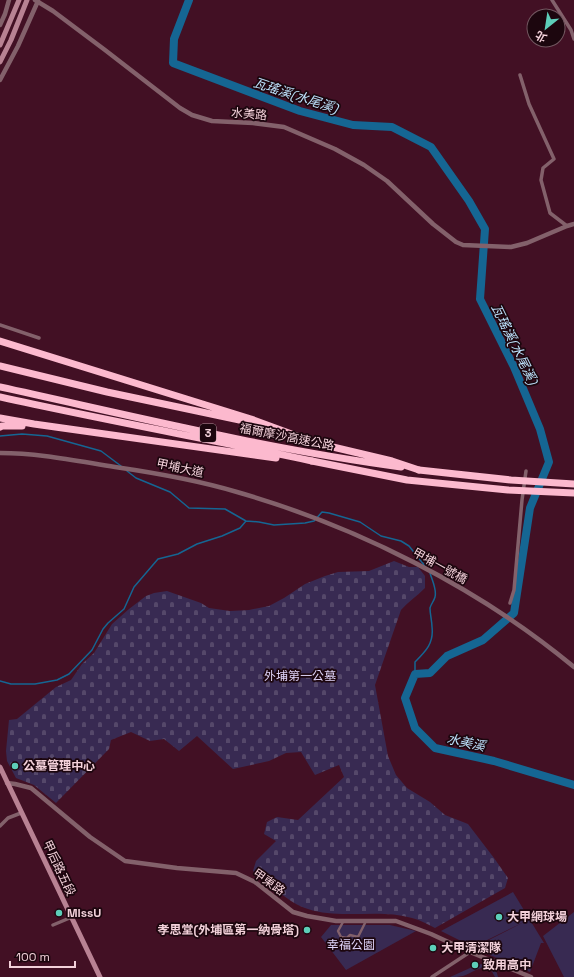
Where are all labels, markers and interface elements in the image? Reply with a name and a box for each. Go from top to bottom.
north arrow [526,8,566,48]
text: 北 [533,28,549,45]
water label: 瓦瑤溪(水尾溪) [251,74,341,117]
street label: 水美路 [230,104,268,124]
water label: 瓦瑤溪(水尾溪) [488,301,542,388]
street label: 福爾摩沙高速公路 [238,420,336,454]
road number: 3 [200,424,216,442]
street label: 甲埔大道 [155,455,205,481]
street label: 甲埔一號橋 [410,544,470,588]
park label: 外埔第一公墓 [264,668,336,684]
water label: 水美溪 [445,730,489,755]
place label: 公墓管理中心 [23,758,95,774]
marker: 公墓管理中心 [10,761,20,771]
street label: 甲后路五段 [39,837,79,899]
street label: 甲東路 [250,865,288,899]
place label: MissU [67,905,101,921]
marker: MissU [54,908,64,918]
place label: 大甲網球場 [507,909,567,925]
marker: 大甲網球場 [494,912,504,922]
place label: 孝思堂(外埔區第一納骨塔) [158,922,299,938]
marker: 孝思堂(外埔區第一納骨塔) [302,925,312,935]
park label: 幸福公園 [327,937,375,953]
place label: 大甲清潔隊 [441,940,501,956]
scale bar [10,943,75,969]
marker: 大甲清潔隊 [428,943,438,953]
text: 100 m [16,949,50,965]
place label: 致用高中 [483,957,531,973]
marker: 致用高中 [470,960,480,970]

